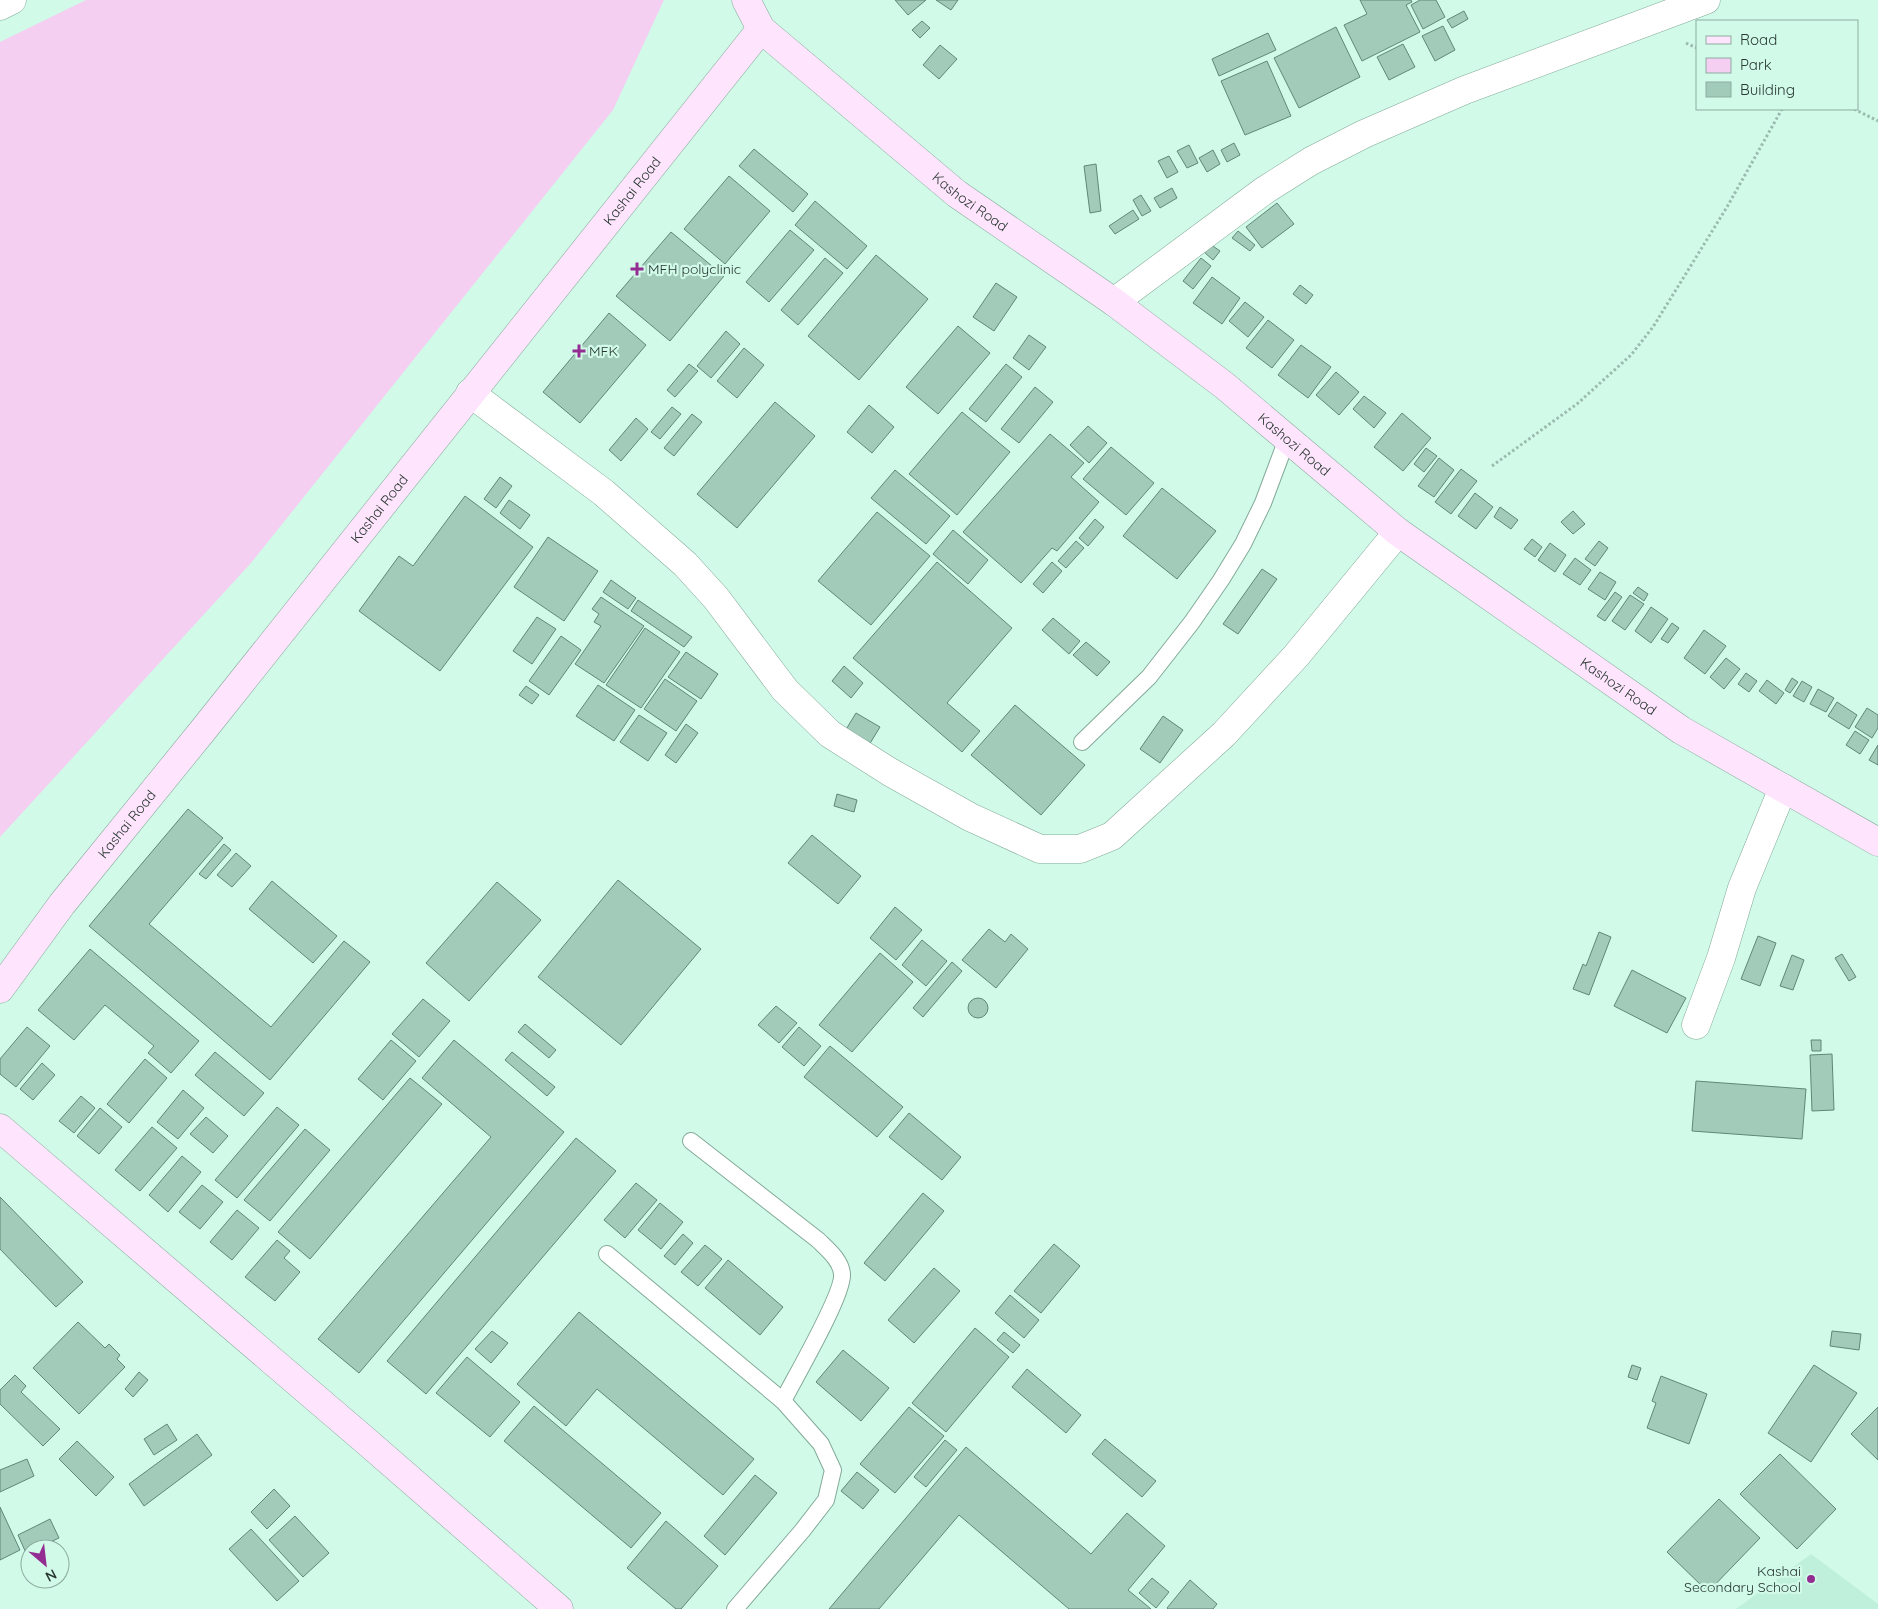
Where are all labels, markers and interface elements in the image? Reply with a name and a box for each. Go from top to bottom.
legend [1696,20,1858,110]
text: Road [1740,30,1777,49]
text: Park [1740,55,1772,74]
text: Building [1740,80,1795,99]
street label: Kashai Road [599,153,665,229]
street label: Kashozi Road [929,168,1011,235]
place label: MFH polyclinic [648,260,741,278]
marker: MFH polyclinic [630,262,644,276]
place label: MFK [589,342,618,360]
marker: MFK [573,345,585,357]
street label: Kashozi Road [1254,409,1334,480]
street label: Kashai Road [346,471,412,547]
street label: Kashozi Road [1577,653,1660,719]
street label: Kashai Road [94,786,160,862]
north arrow [20,1539,70,1589]
place label: Kashai Secondary School [1684,1562,1801,1596]
text: N [42,1565,60,1586]
marker: Kashai Secondary School [1805,1573,1817,1585]

